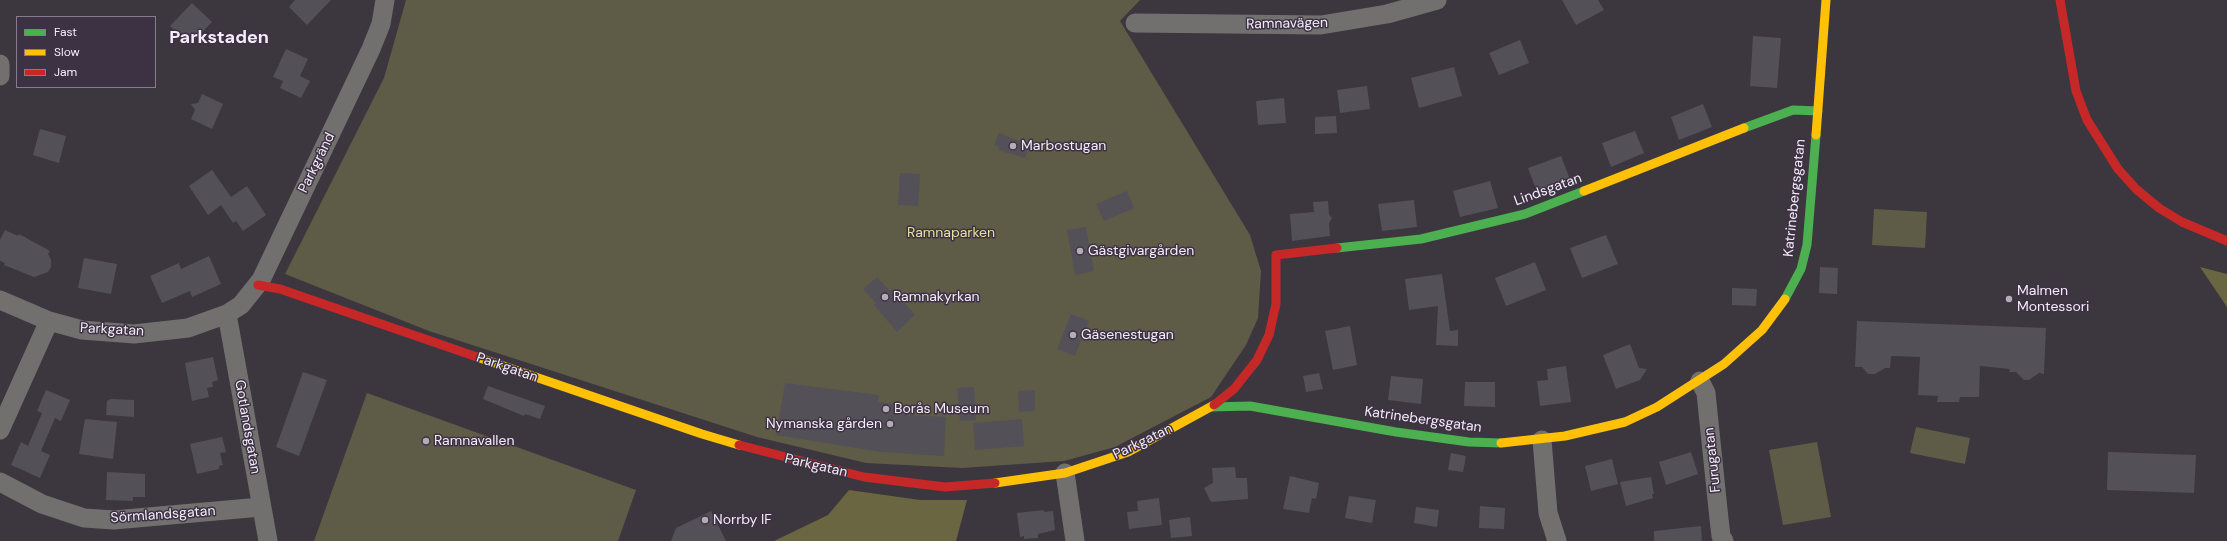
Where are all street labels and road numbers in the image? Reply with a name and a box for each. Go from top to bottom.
street label: Ramnavägen [1246,15,1328,33]
street label: Parkgränd [295,130,339,196]
street label: Katrinebergsgatan [1780,138,1810,258]
street label: Lindsgatan [1512,170,1584,210]
street label: Parkgatan [80,320,144,340]
street label: Parkgatan [474,350,540,386]
street label: Gotlandsgatan [230,379,264,475]
street label: Katrinebergsgatan [1363,403,1483,437]
street label: Parkgatan [1111,420,1175,464]
street label: Furugatan [1701,427,1725,493]
street label: Parkgatan [783,451,849,481]
street label: Sörmlandsgatan [110,503,216,527]

